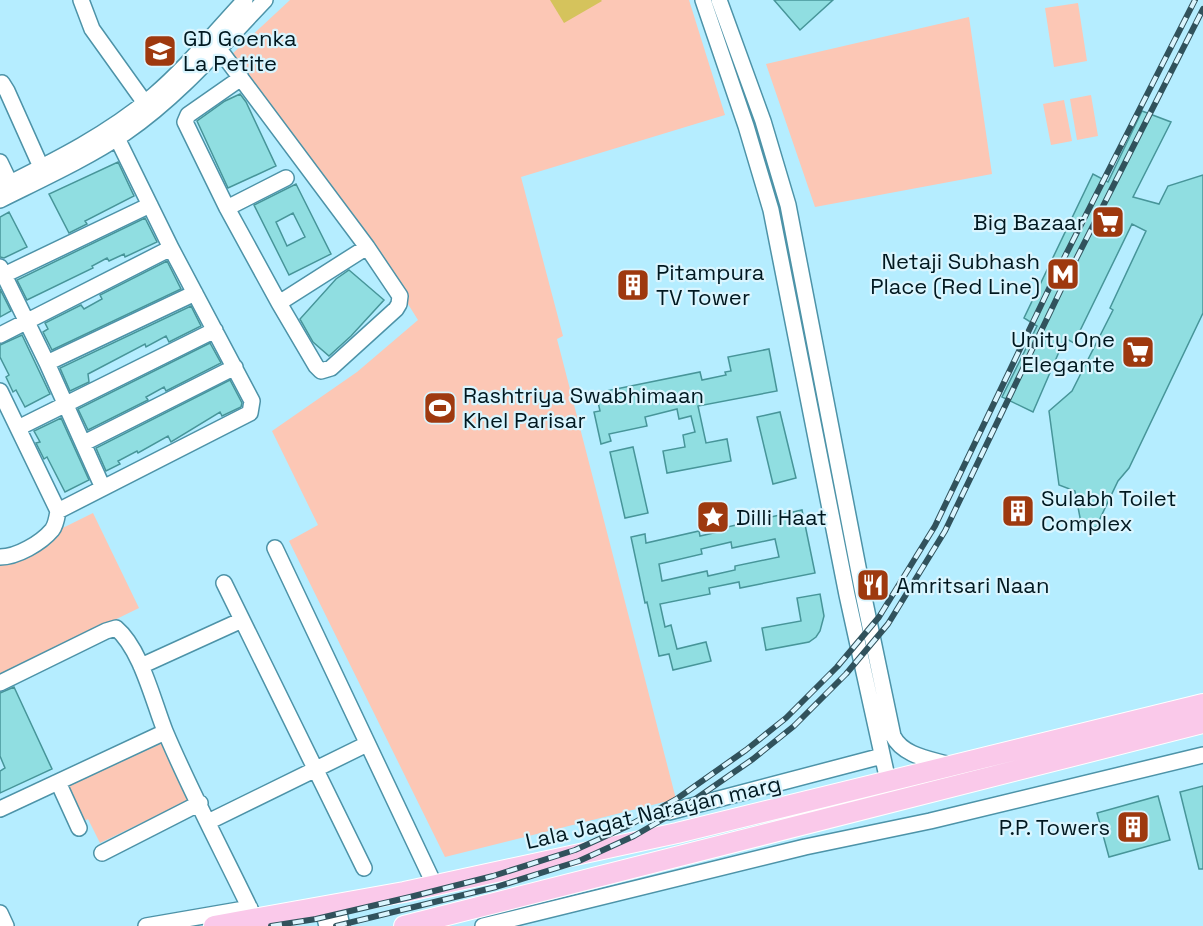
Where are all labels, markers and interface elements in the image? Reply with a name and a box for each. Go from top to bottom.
place label: GD Goenka La Petite [183,24,297,77]
school or university icon: GD Goenka La Petite [142,33,178,69]
supermarket icon: Big Bazaar [1090,204,1126,240]
place label: Big Bazaar [973,208,1085,236]
place label: Netaji Subhash Place (Red Line) [870,247,1040,300]
metro station icon: Netaji Subhash Place (Red Line) [1045,256,1081,292]
place label: Pitampura TV Tower [656,258,765,311]
building icon: Pitampura TV Tower [615,267,651,303]
place label: Unity One Elegante [1011,325,1115,378]
supermarket icon: Unity One Elegante [1120,334,1156,370]
place label: Rashtriya Swabhimaan Khel Parisar [463,381,704,434]
sports icon: Rashtriya Swabhimaan Khel Parisar [422,390,458,426]
place label: Sulabh Toilet Complex [1041,484,1177,537]
building icon: Sulabh Toilet Complex [1000,493,1036,529]
place icon: Dilli Haat [695,499,731,535]
place label: Dilli Haat [736,503,827,531]
restaurant icon: Amritsari Naan [855,567,891,603]
place label: Amritsari Naan [896,571,1049,599]
street label: Lala Jagat Narayan marg [522,769,784,855]
building icon: P.P. Towers [1115,809,1151,845]
place label: P.P. Towers [999,813,1110,841]

